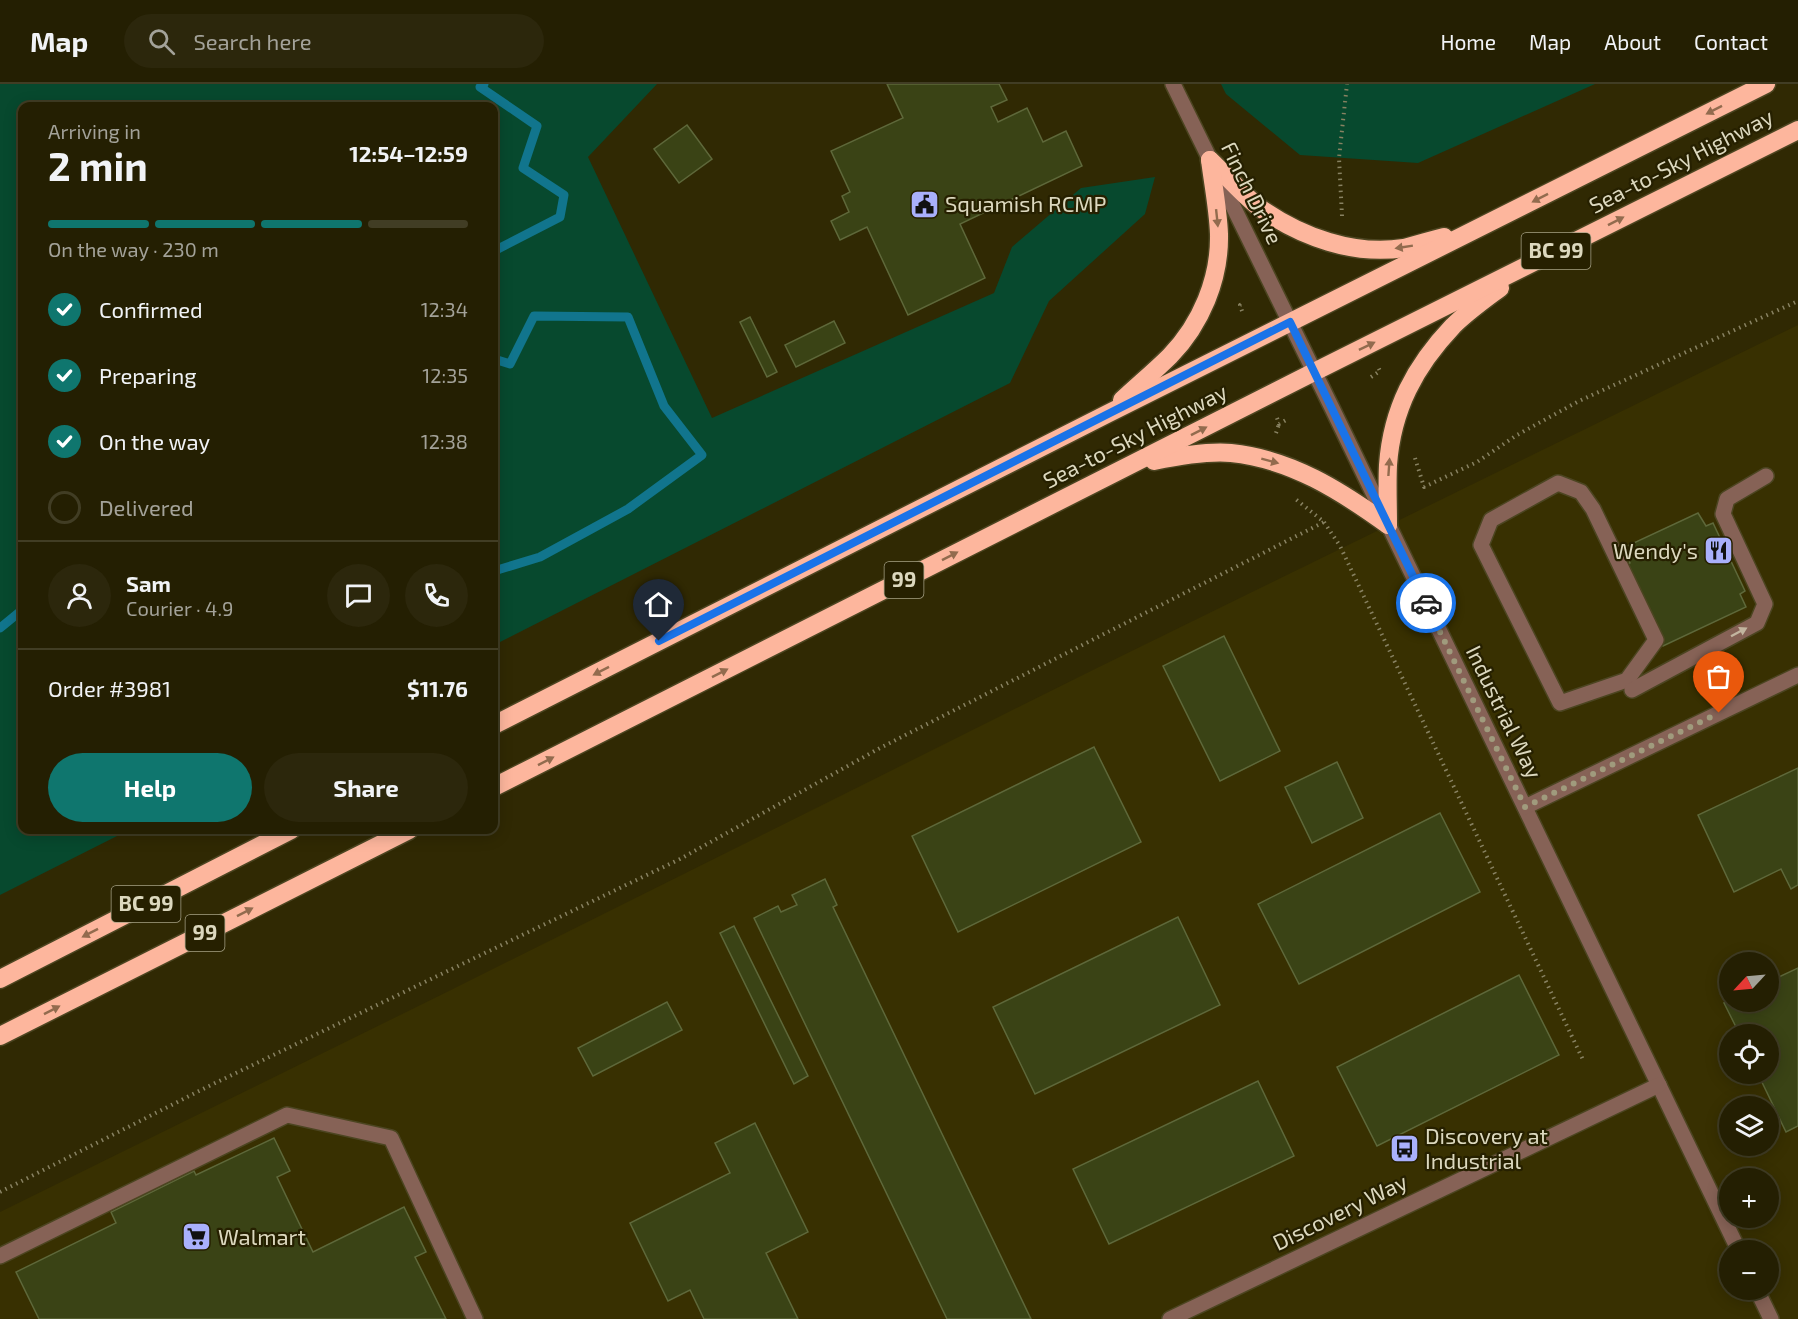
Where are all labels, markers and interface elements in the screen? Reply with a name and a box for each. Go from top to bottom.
search box [124,14,544,68]
text: Map [30,24,88,58]
icon: search [145,25,178,58]
text: Search here [193,28,312,54]
text: Home [1440,29,1496,54]
text: Map [1529,29,1571,54]
text: About [1604,29,1661,54]
text: Contact [1694,29,1768,54]
street label: Sea-to-Sky Highway [1584,102,1777,218]
one-way arrow [1706,106,1723,115]
text: Arriving in [48,119,141,143]
street label: Finch Drive [1217,137,1289,248]
text: 12:54–12:59 [349,140,468,166]
text: 2 min [48,142,148,189]
public building icon: Squamish RCMP [908,188,940,220]
place label: Squamish RCMP [945,190,1107,216]
one-way arrow [1531,192,1549,202]
one-way arrow [1212,209,1222,228]
one-way arrow [1608,216,1625,226]
road number: BC 99 [1522,233,1590,269]
text: On the way · 230 m [48,237,219,261]
one-way arrow [1394,242,1413,251]
icon: check [48,293,81,326]
text: Confirmed [99,296,203,322]
text: 12:34 [421,297,468,321]
one-way arrow [1358,341,1375,351]
icon: check [48,359,81,392]
text: Preparing [99,362,197,388]
text: 12:35 [422,363,468,387]
street label: Sea-to-Sky Highway [1038,377,1231,493]
icon: check [48,425,81,458]
one-way arrow [1191,426,1208,435]
text: On the way [99,428,210,454]
text: 12:38 [421,429,468,453]
one-way arrow [1261,457,1279,466]
one-way arrow [1384,457,1393,476]
text: Delivered [99,494,194,520]
restaurant icon: Wendy's [1703,535,1735,567]
place label: Wendy's [1613,537,1698,563]
one-way arrow [942,552,959,561]
road number: 99 [884,562,924,598]
button: person [48,564,111,627]
button: chat [327,564,390,627]
button: phone [405,564,468,627]
text: Sam [126,570,171,596]
courier [1396,573,1456,633]
pin [633,579,684,641]
icon: car [1410,587,1443,620]
icon: home [642,588,675,621]
text: Courier · 4.9 [126,596,233,620]
one-way arrow [1731,627,1748,637]
street label: Industrial Way [1462,641,1548,783]
pin [1693,651,1744,713]
icon: bag [1702,660,1735,693]
one-way arrow [592,666,609,675]
one-way arrow [711,668,728,677]
text: Order #3981 [48,675,171,701]
text: $11.76 [407,675,468,701]
button: Help [48,753,252,822]
button: Share [264,753,468,822]
one-way arrow [537,756,554,765]
road number: BC 99 [112,886,180,922]
one-way arrow [236,908,254,918]
road number: 99 [186,915,224,951]
one-way arrow [81,928,98,938]
north arrow [1719,952,1779,1012]
map controls [1719,952,1779,1300]
one-way arrow [44,1005,61,1014]
button: locate [1719,1024,1779,1084]
button: layers [1719,1096,1779,1156]
place label: Discovery at Industrial [1425,1122,1548,1173]
bus stop icon: Discovery at Industrial [1388,1133,1420,1165]
street label: Discovery Way [1268,1167,1411,1255]
button: + [1719,1168,1779,1228]
supermarket icon: Walmart [181,1221,213,1253]
place label: Walmart [218,1223,306,1249]
button: − [1719,1240,1779,1300]

